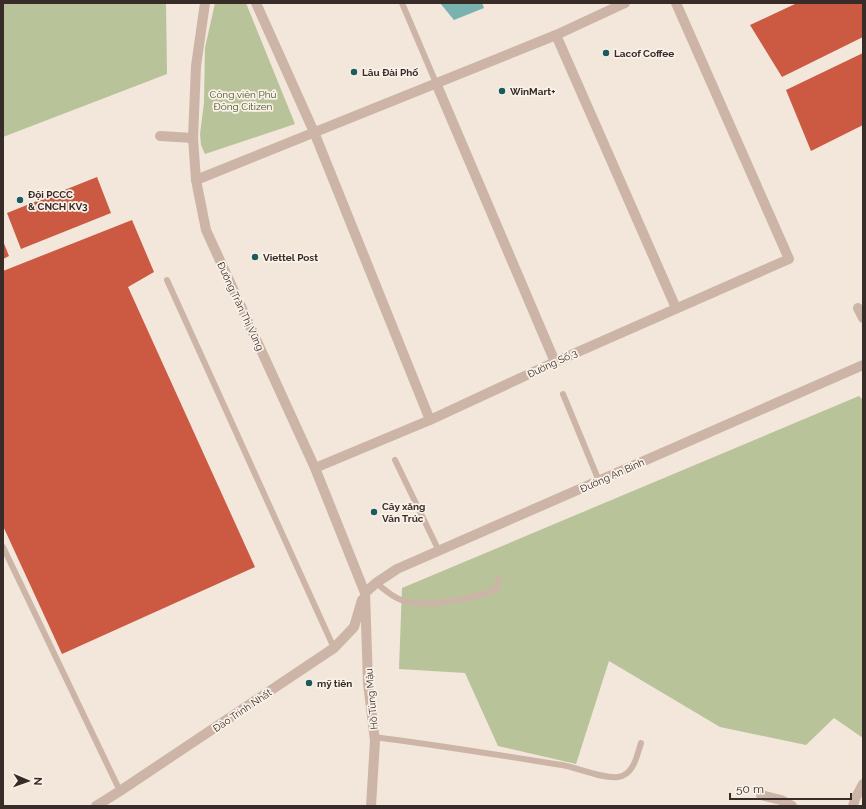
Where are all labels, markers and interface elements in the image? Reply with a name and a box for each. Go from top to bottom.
marker: Lacof Coffee [601,48,611,58]
place label: Lacof Coffee [614,48,674,59]
marker: Lâu Đài Phố [349,67,359,77]
place label: Lâu Đài Phố [362,67,418,78]
marker: WinMart+ [497,86,507,96]
place label: WinMart+ [510,86,555,97]
park label: Công viên Phú Đông Citizen [210,89,276,112]
place label: Đội PCCC & CNCH KV3 [28,189,88,212]
marker: Đội PCCC & CNCH KV3 [15,195,25,205]
marker: Viettel Post [250,252,260,262]
place label: Viettel Post [263,252,318,263]
street label: Đường Trần Thị Vững [215,260,266,352]
street label: Đường Số 3 [526,347,579,380]
street label: Đường An Bình [578,456,646,495]
place label: Cây xăng Vân Trúc [382,501,425,524]
marker: Cây xăng Vân Trúc [369,507,379,517]
street label: Hồ Tùng Mậu [363,668,380,730]
marker: mỹ tiên [304,678,314,688]
place label: mỹ tiên [317,678,352,689]
street label: Đào Trinh Nhất [211,686,274,734]
north arrow [8,761,48,801]
scale bar [730,775,851,801]
text: N [31,777,44,786]
text: 50 m [736,782,764,796]

